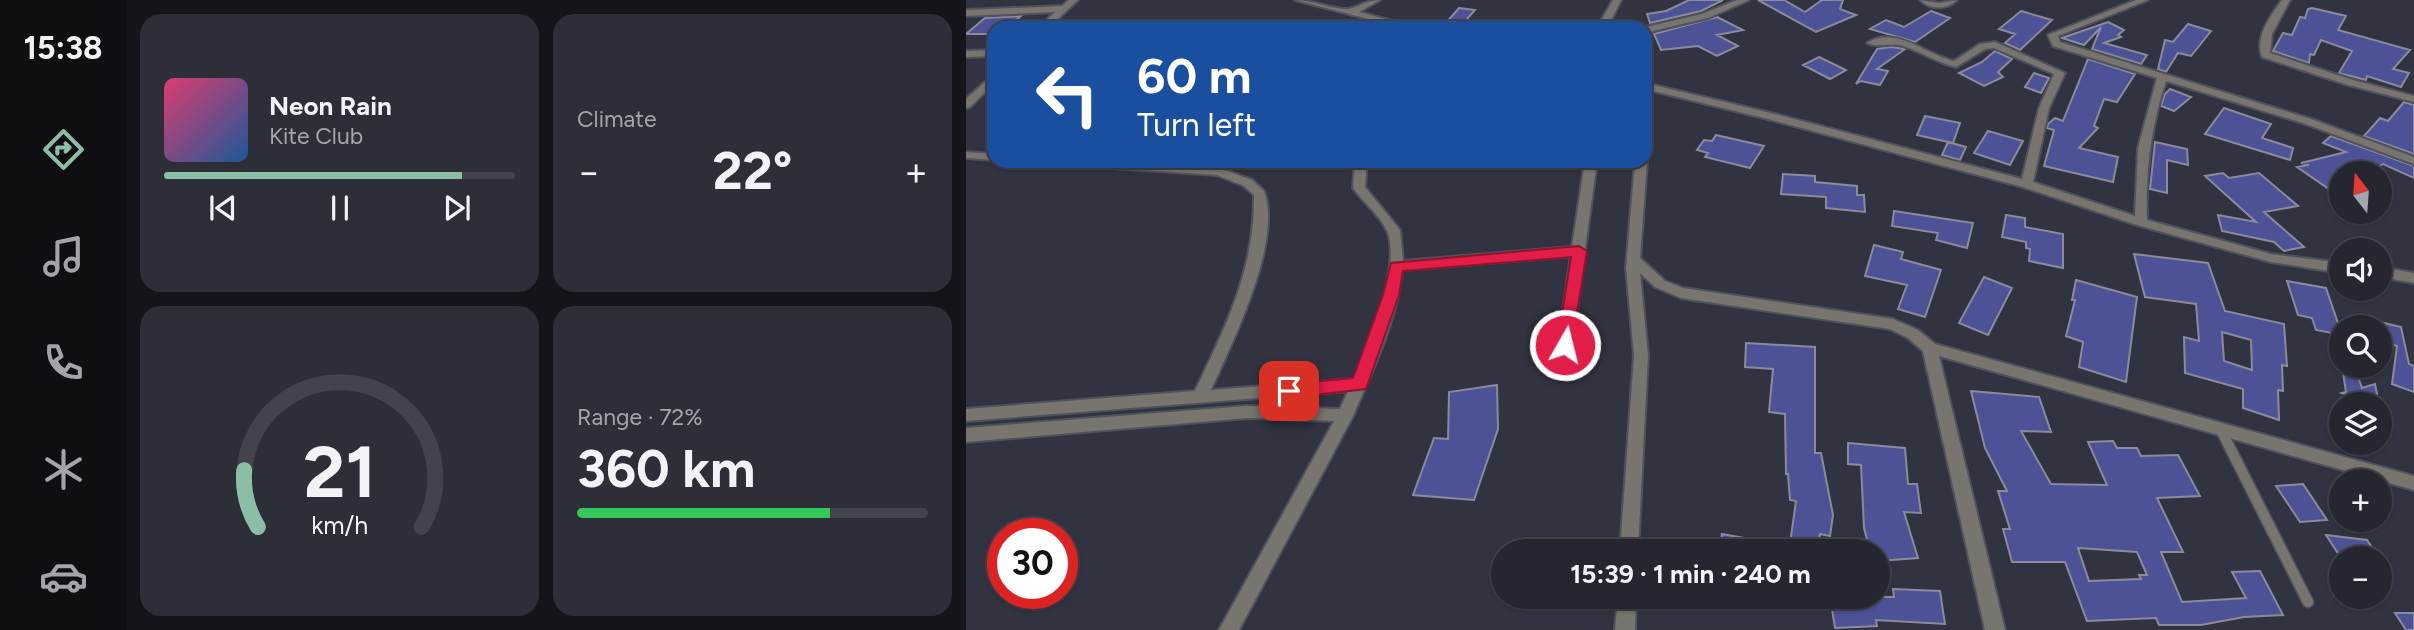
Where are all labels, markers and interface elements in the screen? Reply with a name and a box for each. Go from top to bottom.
text: 15:38 [23,29,103,67]
text: 60 m [1137,46,1252,105]
icon: left [1022,49,1113,140]
text: Neon Rain [269,90,392,122]
text: Climate [577,105,656,133]
text: Turn left [1137,106,1256,144]
text: Kite Club [269,122,363,150]
icon: directions [39,125,88,174]
text: 22° [713,140,792,202]
text: − [577,149,601,195]
text: + [904,149,928,195]
north arrow [2329,161,2392,224]
map controls [2329,161,2392,609]
icon: previous [204,189,242,227]
icon: pause [321,189,359,227]
icon: next [438,189,476,227]
icon: music [39,232,88,281]
button: sound [2329,238,2392,301]
position arrow [1528,308,1602,382]
button: search [2329,315,2392,378]
icon: phone [39,338,88,387]
pin [1259,361,1319,421]
icon: arrive [1270,372,1308,410]
button: layers [2329,392,2392,455]
text: Range · 72% [577,403,703,431]
text: 21 [303,428,376,515]
text: 360 km [577,438,755,500]
icon: climate [39,445,88,494]
button: + [2329,469,2392,532]
text: km/h [311,510,368,540]
speed limit sign: 30 [987,518,1078,609]
button: − [2329,546,2392,609]
icon: car [39,552,88,601]
text: 15:39 · 1 min · 240 m [1570,558,1811,590]

